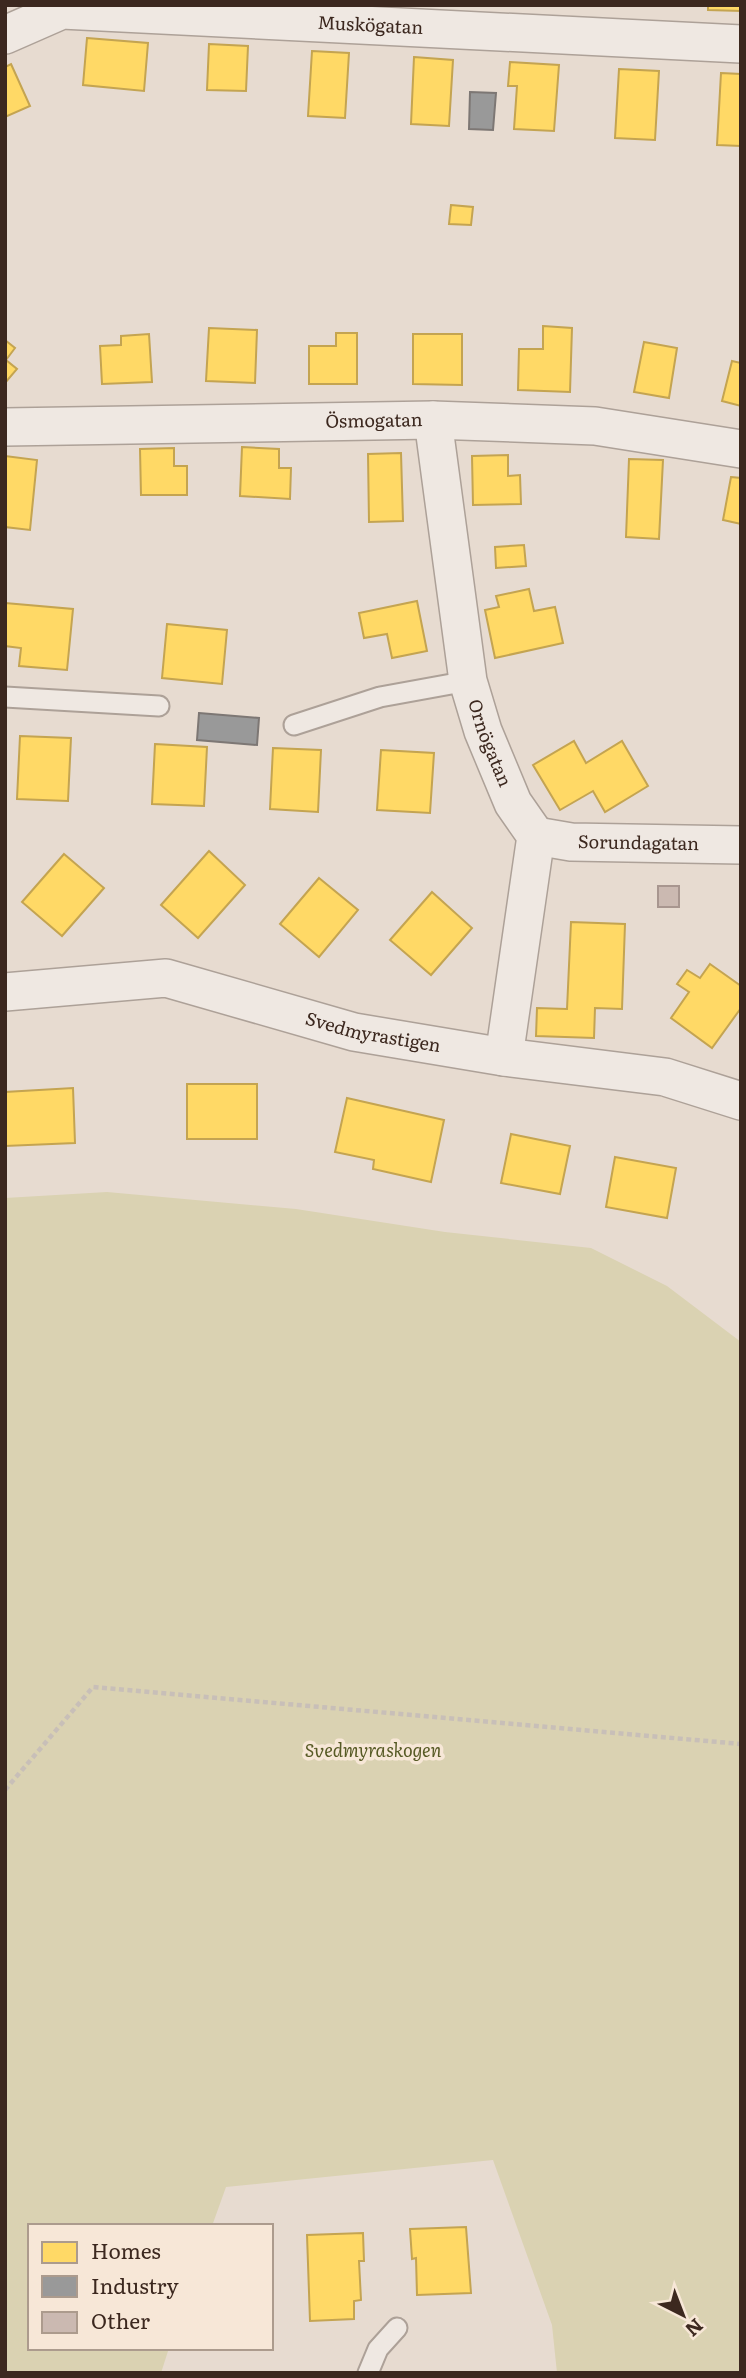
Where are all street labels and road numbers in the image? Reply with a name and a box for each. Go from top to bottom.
street label: Muskögatan [317,8,424,40]
street label: Ösmogatan [325,405,423,434]
street label: Ornögatan [462,695,520,791]
street label: Sorundagatan [578,827,699,856]
street label: Svedmyrastigen [303,1004,443,1058]

